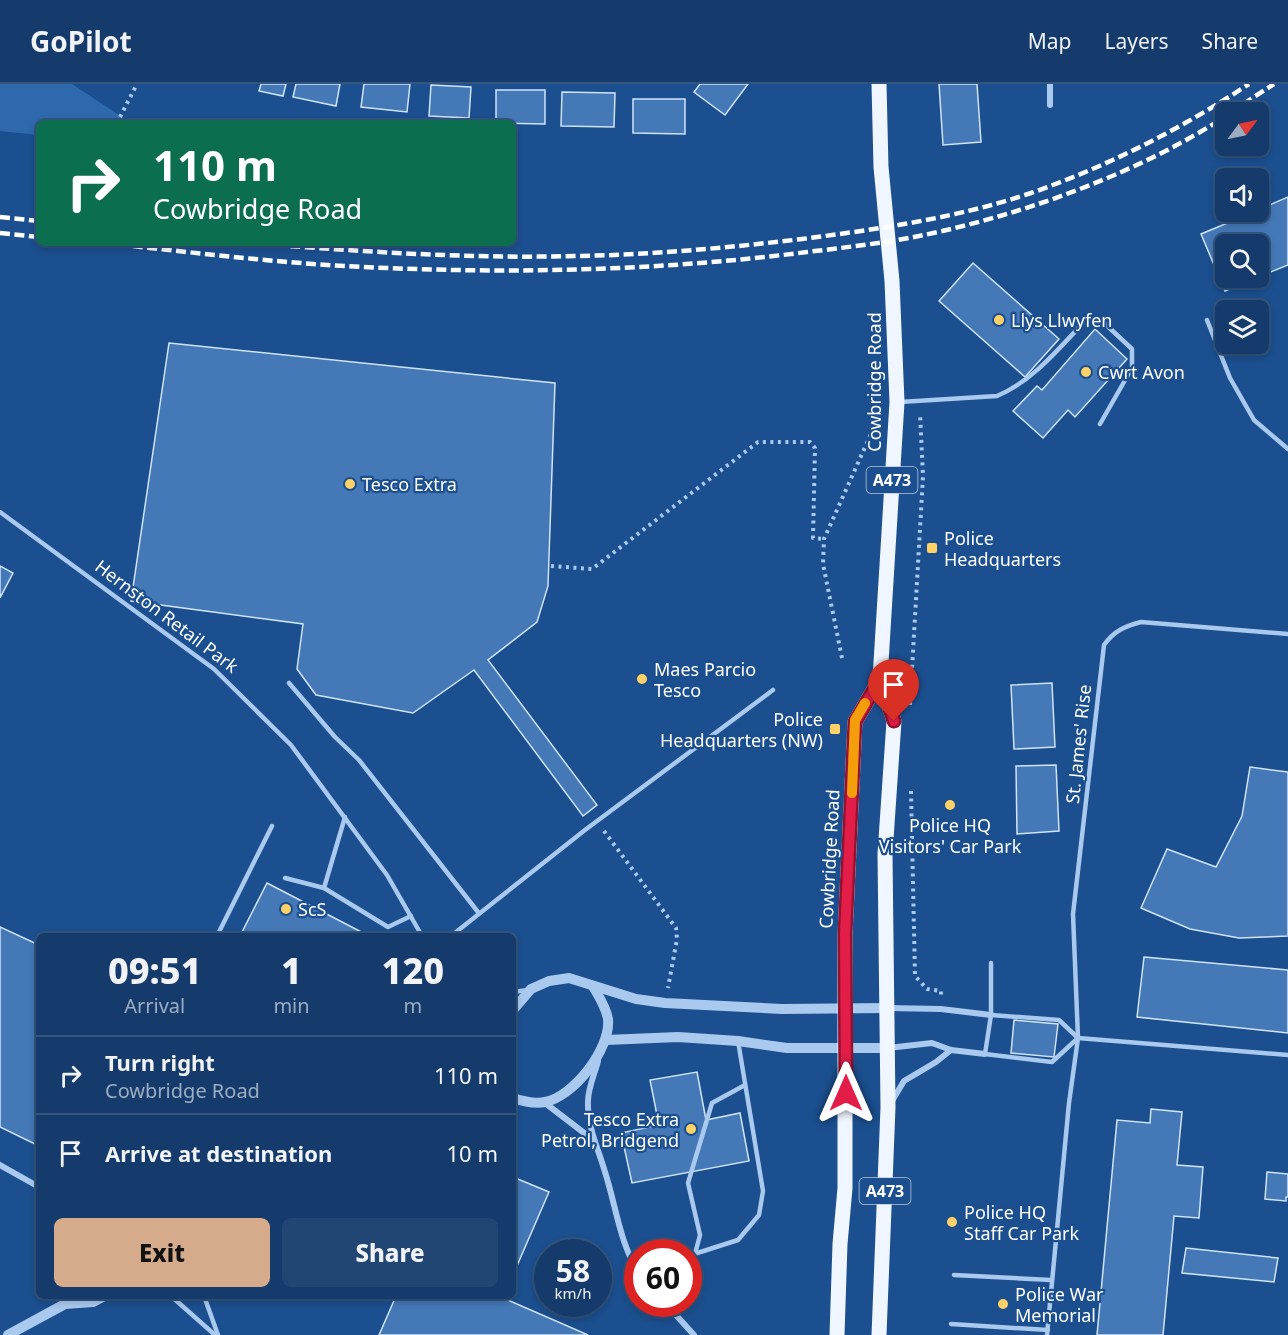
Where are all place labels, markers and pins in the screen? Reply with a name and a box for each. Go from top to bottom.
place label: Llys Llwyfen [1011,308,1112,332]
marker: Llys Llwyfen [992,313,1006,327]
place label: Cwrt Avon [1098,360,1185,384]
marker: Cwrt Avon [1079,365,1093,379]
place label: Tesco Extra [362,472,457,496]
marker: Tesco Extra [343,477,357,491]
place label: Police Headquarters [944,526,1061,571]
marker: Police Headquarters [925,541,939,555]
place label: Maes Parcio Tesco [654,657,756,702]
pin [868,659,919,721]
marker: Maes Parcio Tesco [635,672,649,686]
place label: Police Headquarters (NW) [660,707,823,752]
marker: Police Headquarters (NW) [828,722,842,736]
marker: Police HQ Visitors' Car Park [943,798,957,812]
place label: Police HQ Visitors' Car Park [879,813,1022,858]
place label: ScS [298,897,327,921]
marker: ScS [279,902,293,916]
place label: Tesco Extra Petrol, Bridgend [541,1107,679,1152]
marker: Tesco Extra Petrol, Bridgend [684,1122,698,1136]
place label: Police HQ Staff Car Park [964,1200,1080,1245]
marker: Police HQ Staff Car Park [945,1215,959,1229]
place label: Police War Memorial [1015,1282,1104,1327]
marker: Police War Memorial [996,1297,1010,1311]

